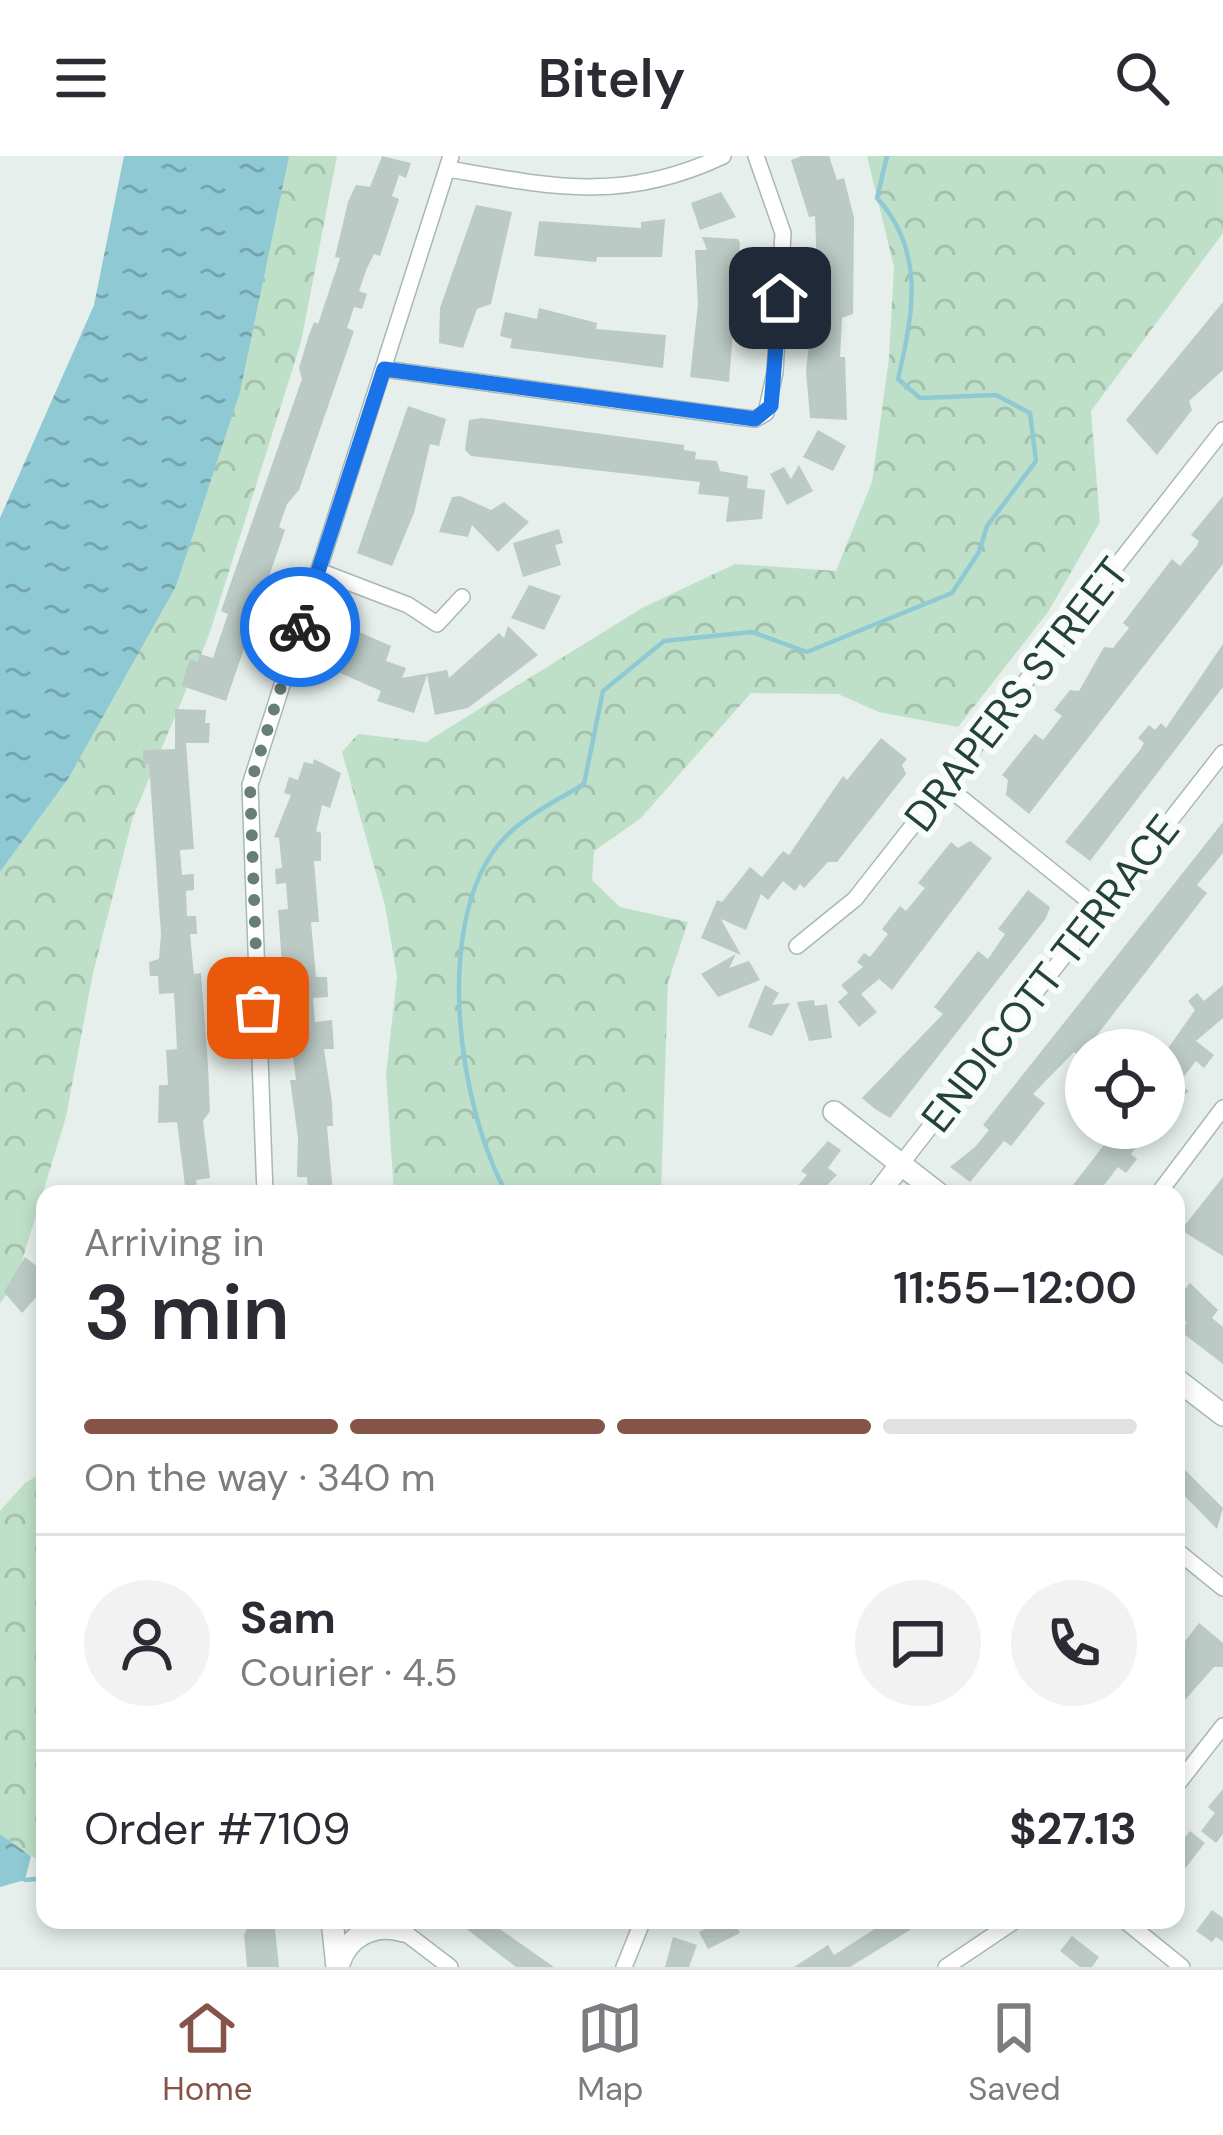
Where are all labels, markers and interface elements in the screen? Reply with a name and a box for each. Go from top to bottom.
text: Bitely [538,43,685,114]
icon: menu [48,45,114,111]
icon: search [1109,45,1175,111]
pin [729,247,831,349]
icon: home [747,265,813,331]
street label: DRAPERS STREET [892,546,1141,843]
courier [240,567,360,687]
icon: bike [267,594,333,660]
street label: ENDICOTT TERRACE [909,803,1192,1143]
pin [207,957,309,1059]
icon: bag [225,975,291,1041]
map controls [1065,1029,1185,1149]
button: locate [1065,1029,1185,1149]
text: Arriving in [84,1217,264,1268]
text: 11:55–12:00 [893,1258,1137,1317]
text: 3 min [84,1262,290,1363]
text: On the way · 340 m [84,1452,436,1503]
button: person [84,1580,210,1706]
button: chat [855,1580,981,1706]
button: phone [1011,1580,1137,1706]
text: Sam [240,1588,336,1647]
text: Courier · 4.5 [240,1647,457,1698]
text: Order #7109 [84,1799,351,1858]
text: $27.13 [1009,1799,1137,1858]
tab: Home [162,1995,253,2110]
tab: Map [577,1995,644,2110]
tab: Saved [968,1995,1061,2110]

